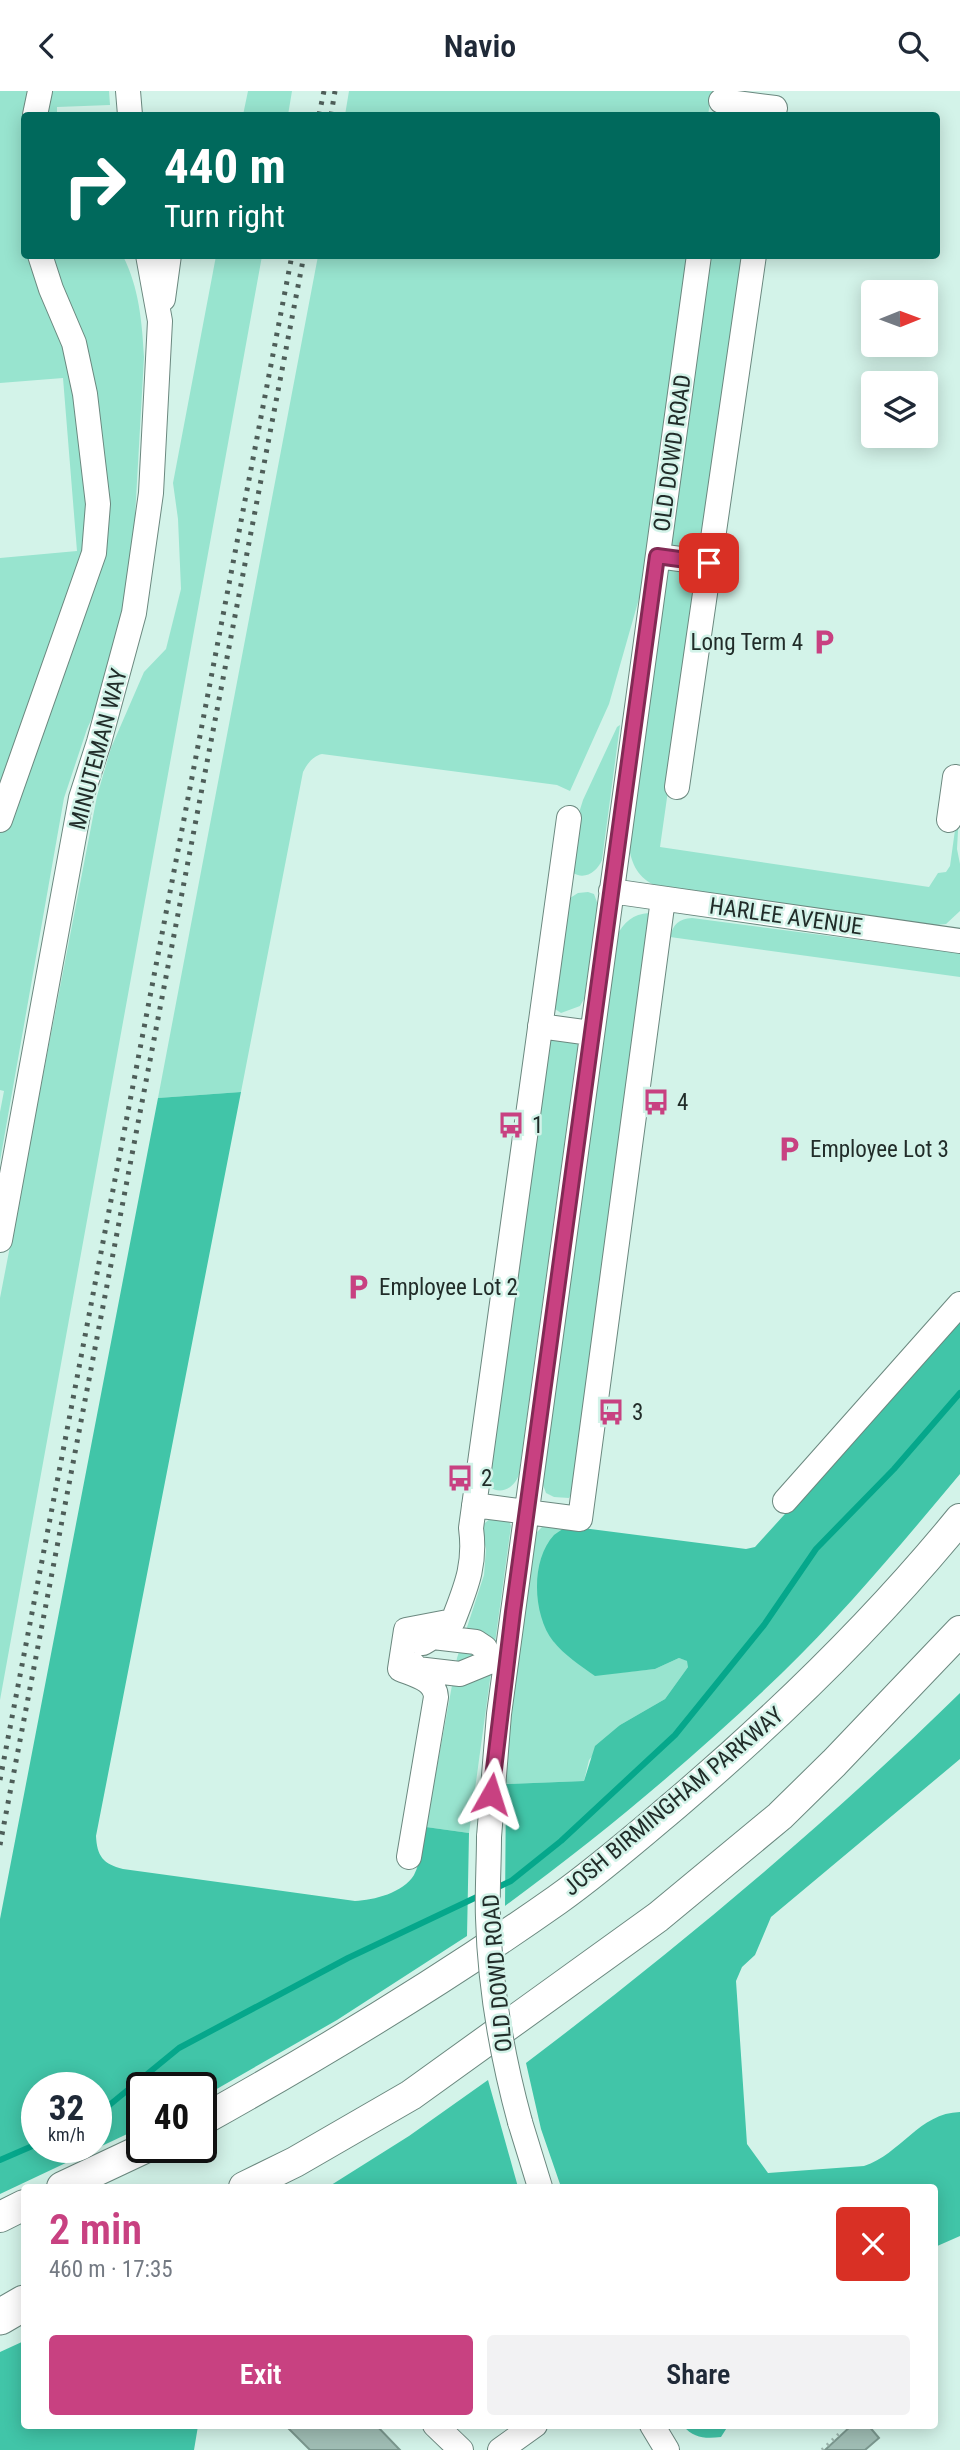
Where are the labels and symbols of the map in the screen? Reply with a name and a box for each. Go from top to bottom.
north arrow [861,280,938,357]
street label: OLD DOWD ROAD [648,373,697,533]
pin [679,533,739,593]
parking icon: Long Term 4 [809,627,839,657]
place label: Long Term 4 [691,629,803,656]
street label: MINUTEMAN WAY [64,666,133,833]
street label: HARLEE AVENUE [708,892,864,941]
bus stop icon: 4 [641,1087,671,1117]
place label: 4 [677,1089,688,1116]
bus stop icon: 1 [496,1110,526,1140]
place label: 1 [532,1112,543,1139]
parking icon: Employee Lot 3 [774,1134,804,1164]
place label: Employee Lot 3 [810,1136,949,1163]
parking icon: Employee Lot 2 [343,1272,373,1302]
place label: Employee Lot 2 [379,1274,518,1301]
bus stop icon: 3 [596,1397,626,1427]
place label: 3 [632,1399,643,1426]
bus stop icon: 2 [445,1463,475,1493]
place label: 2 [481,1465,492,1492]
street label: JOSH BIRMINGHAM PARKWAY [558,1701,789,1901]
position arrow [454,1757,528,1831]
street label: OLD DOWD ROAD [477,1893,518,2053]
speed limit sign: 40 [126,2072,217,2163]

